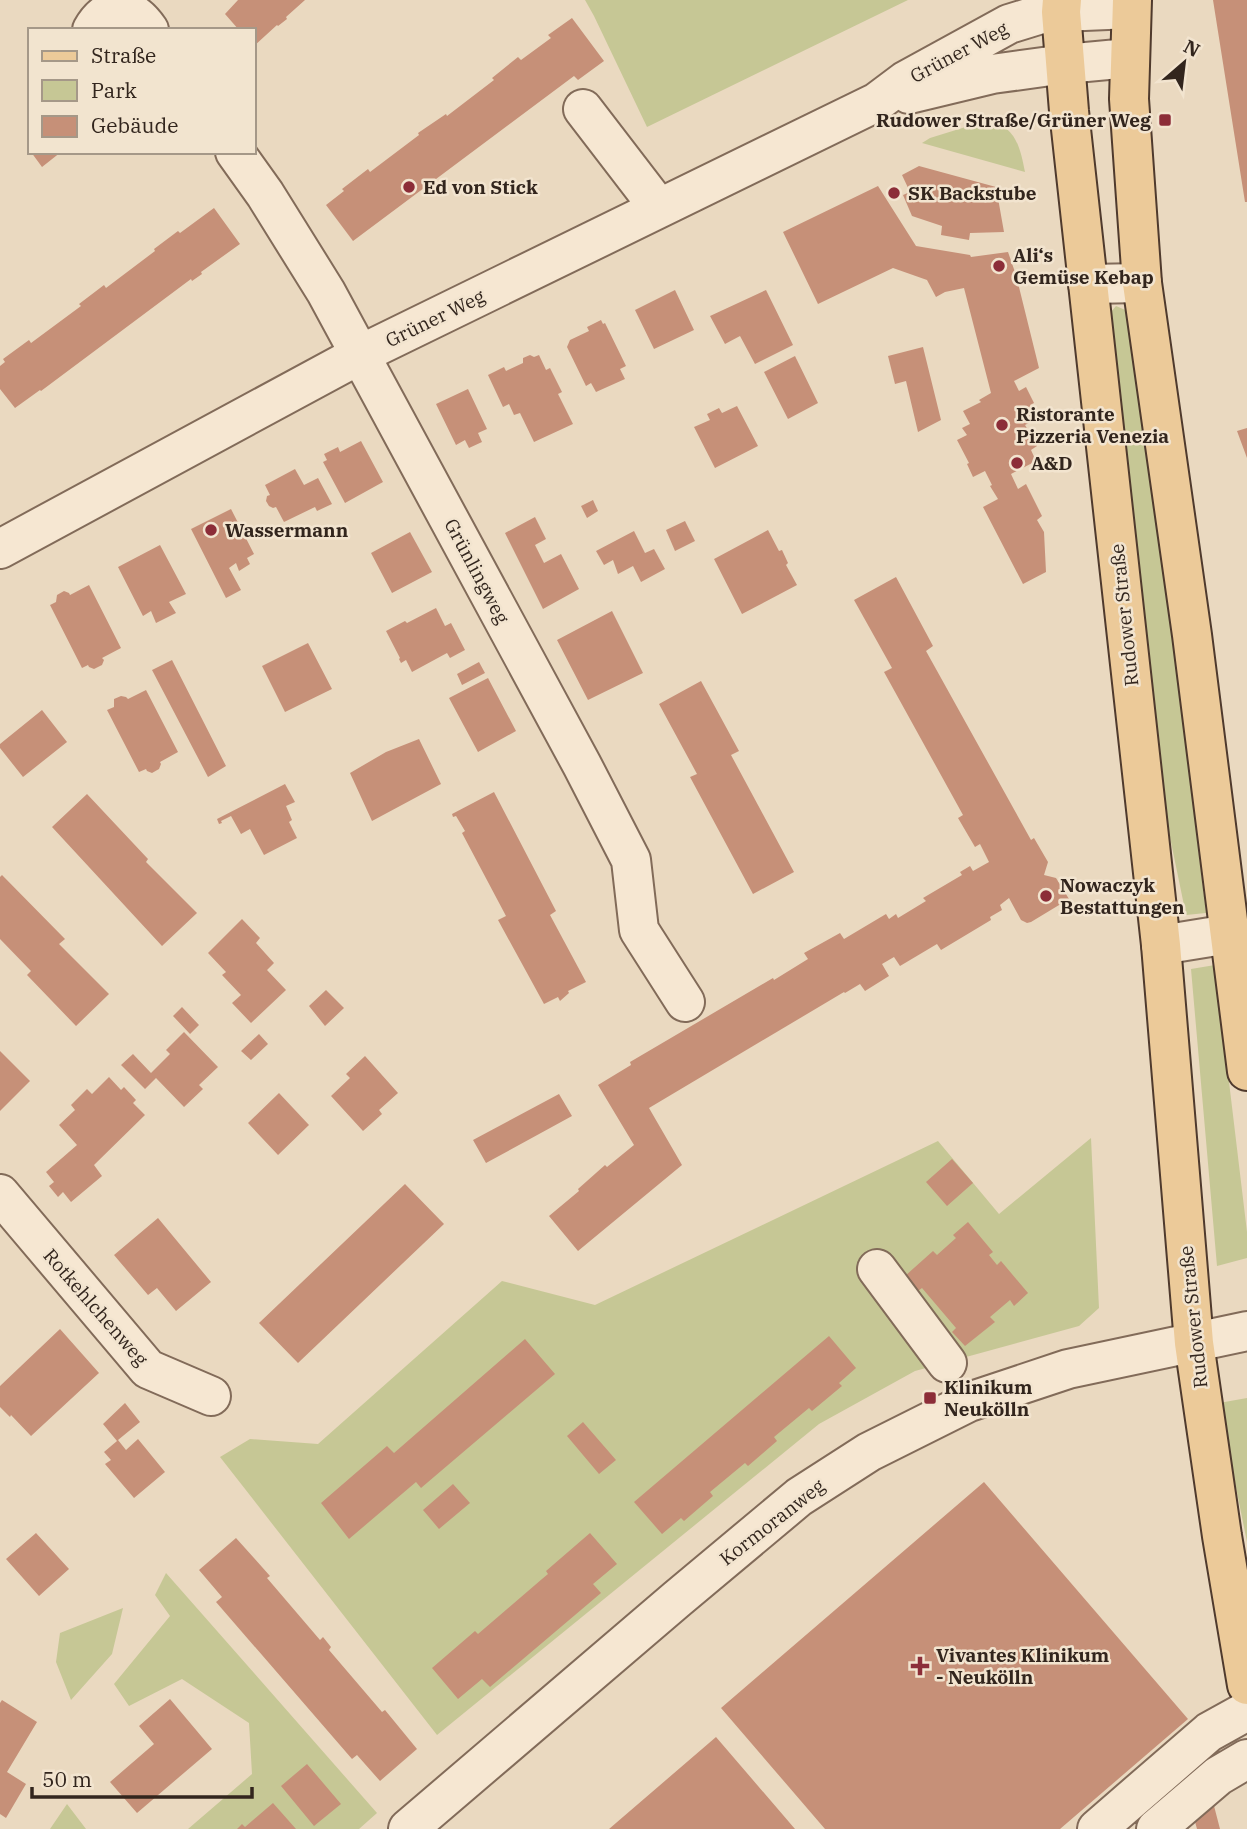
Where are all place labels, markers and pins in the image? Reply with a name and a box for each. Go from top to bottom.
place label: Rudower Straße/Grüner Weg [876,108,1151,132]
marker: Rudower Straße/Grüner Weg [1157,112,1173,128]
place label: Ed von Stick [423,175,538,199]
marker: Ed von Stick [401,179,417,195]
place label: SK Backstube [908,181,1037,205]
marker: SK Backstube [886,185,902,201]
place label: Ali‘s Gemüse Kebap [1013,243,1154,289]
marker: Ali‘s Gemüse Kebap [991,258,1007,274]
place label: Ristorante Pizzeria Venezia [1016,402,1169,448]
marker: Ristorante Pizzeria Venezia [994,417,1010,433]
place label: A&D [1031,451,1073,475]
marker: A&D [1009,455,1025,471]
place label: Wassermann [225,518,349,542]
marker: Wassermann [203,522,219,538]
place label: Nowaczyk Bestattungen [1060,873,1185,919]
marker: Nowaczyk Bestattungen [1038,888,1054,904]
place label: Klinikum Neukölln [944,1375,1032,1421]
marker: Klinikum Neukölln [922,1390,938,1406]
place label: Vivantes Klinikum - Neukölln [936,1643,1109,1689]
marker: Vivantes Klinikum - Neukölln [910,1656,930,1676]

